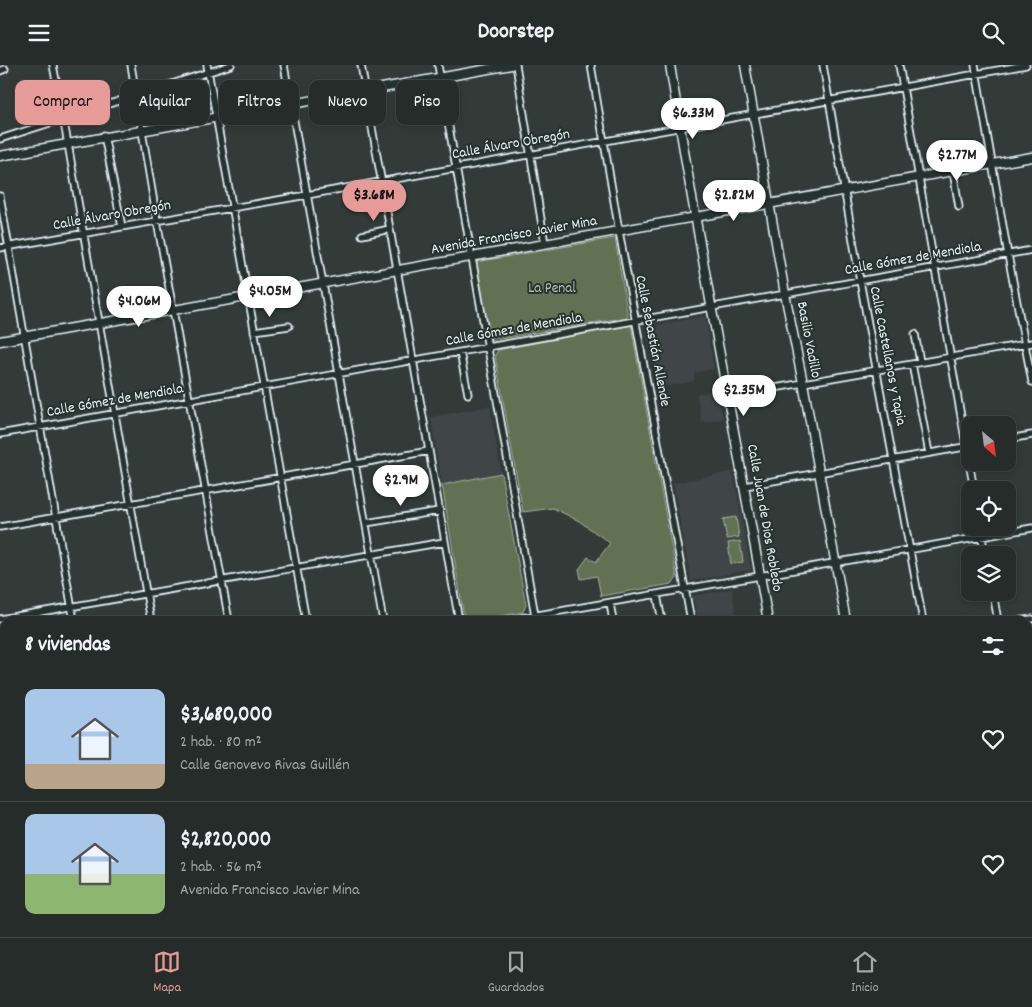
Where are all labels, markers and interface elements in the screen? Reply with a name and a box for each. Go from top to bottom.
text: Doorstep [478,17,554,48]
icon: menu [25,19,53,47]
icon: search [979,19,1007,47]
chip: Comprar [15,80,110,125]
chip: Alquilar [120,80,209,125]
chip: Filtros [219,80,299,125]
chip: Nuevo [309,80,386,125]
chip: Piso [396,80,459,125]
pin: $6.33M [652,97,734,140]
text: $6.33M [672,102,714,125]
street label: Calle Álvaro Obregón [450,124,572,166]
pin: $2.77M [916,139,998,182]
text: $2.77M [937,144,977,167]
pin: $3.68M [333,179,415,222]
pin: $2.82M [693,179,775,222]
text: $3.68M [353,184,395,207]
text: $2.82M [714,184,754,207]
street label: Calle Álvaro Obregón [51,195,173,237]
street label: Avenida Francisco Javier Mina [429,210,600,261]
street label: Calle Gómez de Mendiola [843,236,984,282]
street label: Calle Sebastián Allende [628,273,676,409]
pin: $4.05M [229,275,311,318]
park label: La Penal [528,278,576,300]
text: $4.05M [249,280,291,303]
pin: $4.06M [98,285,180,328]
street label: Calle Castellanos y Tapia [863,285,911,428]
text: $4.06M [117,290,161,313]
street label: Basilio Vadillo [790,300,826,380]
street label: Calle Gómez de Mendiola [444,307,585,353]
pin: $2.35M [703,375,785,417]
street label: Calle Gómez de Mendiola [45,378,186,424]
text: $2.35M [723,379,765,402]
north arrow [961,416,1016,471]
map controls [961,416,1016,601]
street label: Calle Juan de Dios Robledo [740,443,788,594]
pin: $2.9M [366,465,436,507]
text: $2.9M [384,469,418,492]
button: locate [961,481,1016,536]
button: layers [961,546,1016,601]
text: 8 viviendas [25,631,111,661]
icon: filters [979,632,1007,660]
text: $3,680,000 [180,701,272,731]
icon: home [65,709,125,769]
icon: heart [979,725,1007,753]
text: 2 hab. · 80 m² [180,731,262,754]
text: Calle Genovevo Rivas Guillén [180,754,350,777]
text: $2,820,000 [180,826,271,856]
icon: home [65,834,125,894]
icon: heart [979,850,1007,878]
text: 2 hab. · 56 m² [180,856,262,879]
text: Avenida Francisco Javier Mina [180,879,360,902]
tab: Mapa [153,948,181,998]
tab: Guardados [488,948,544,998]
tab: Inicio [851,948,879,998]

